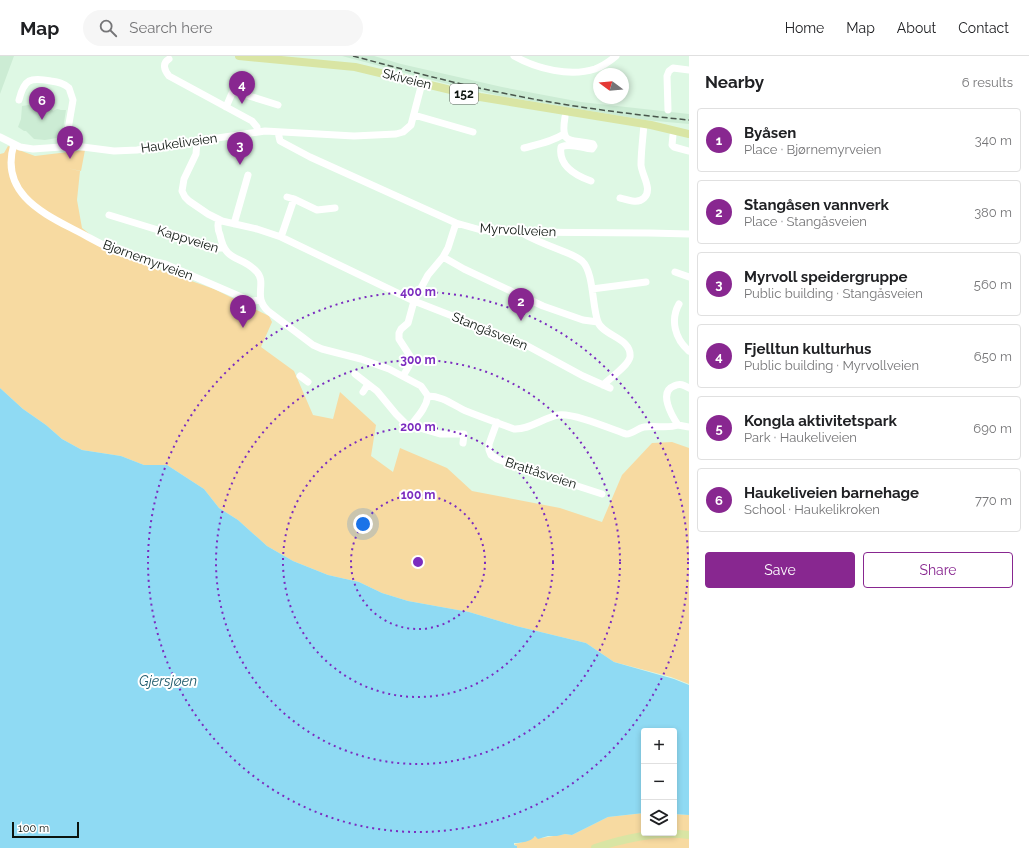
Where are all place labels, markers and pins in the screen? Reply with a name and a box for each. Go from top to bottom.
pin: 4 [229,71,255,104]
pin: 6 [29,87,55,120]
pin: 5 [57,126,83,159]
pin: 3 [227,132,253,165]
pin: 2 [508,288,534,321]
pin: 1 [230,295,256,328]
centre of rings [411,555,425,569]

